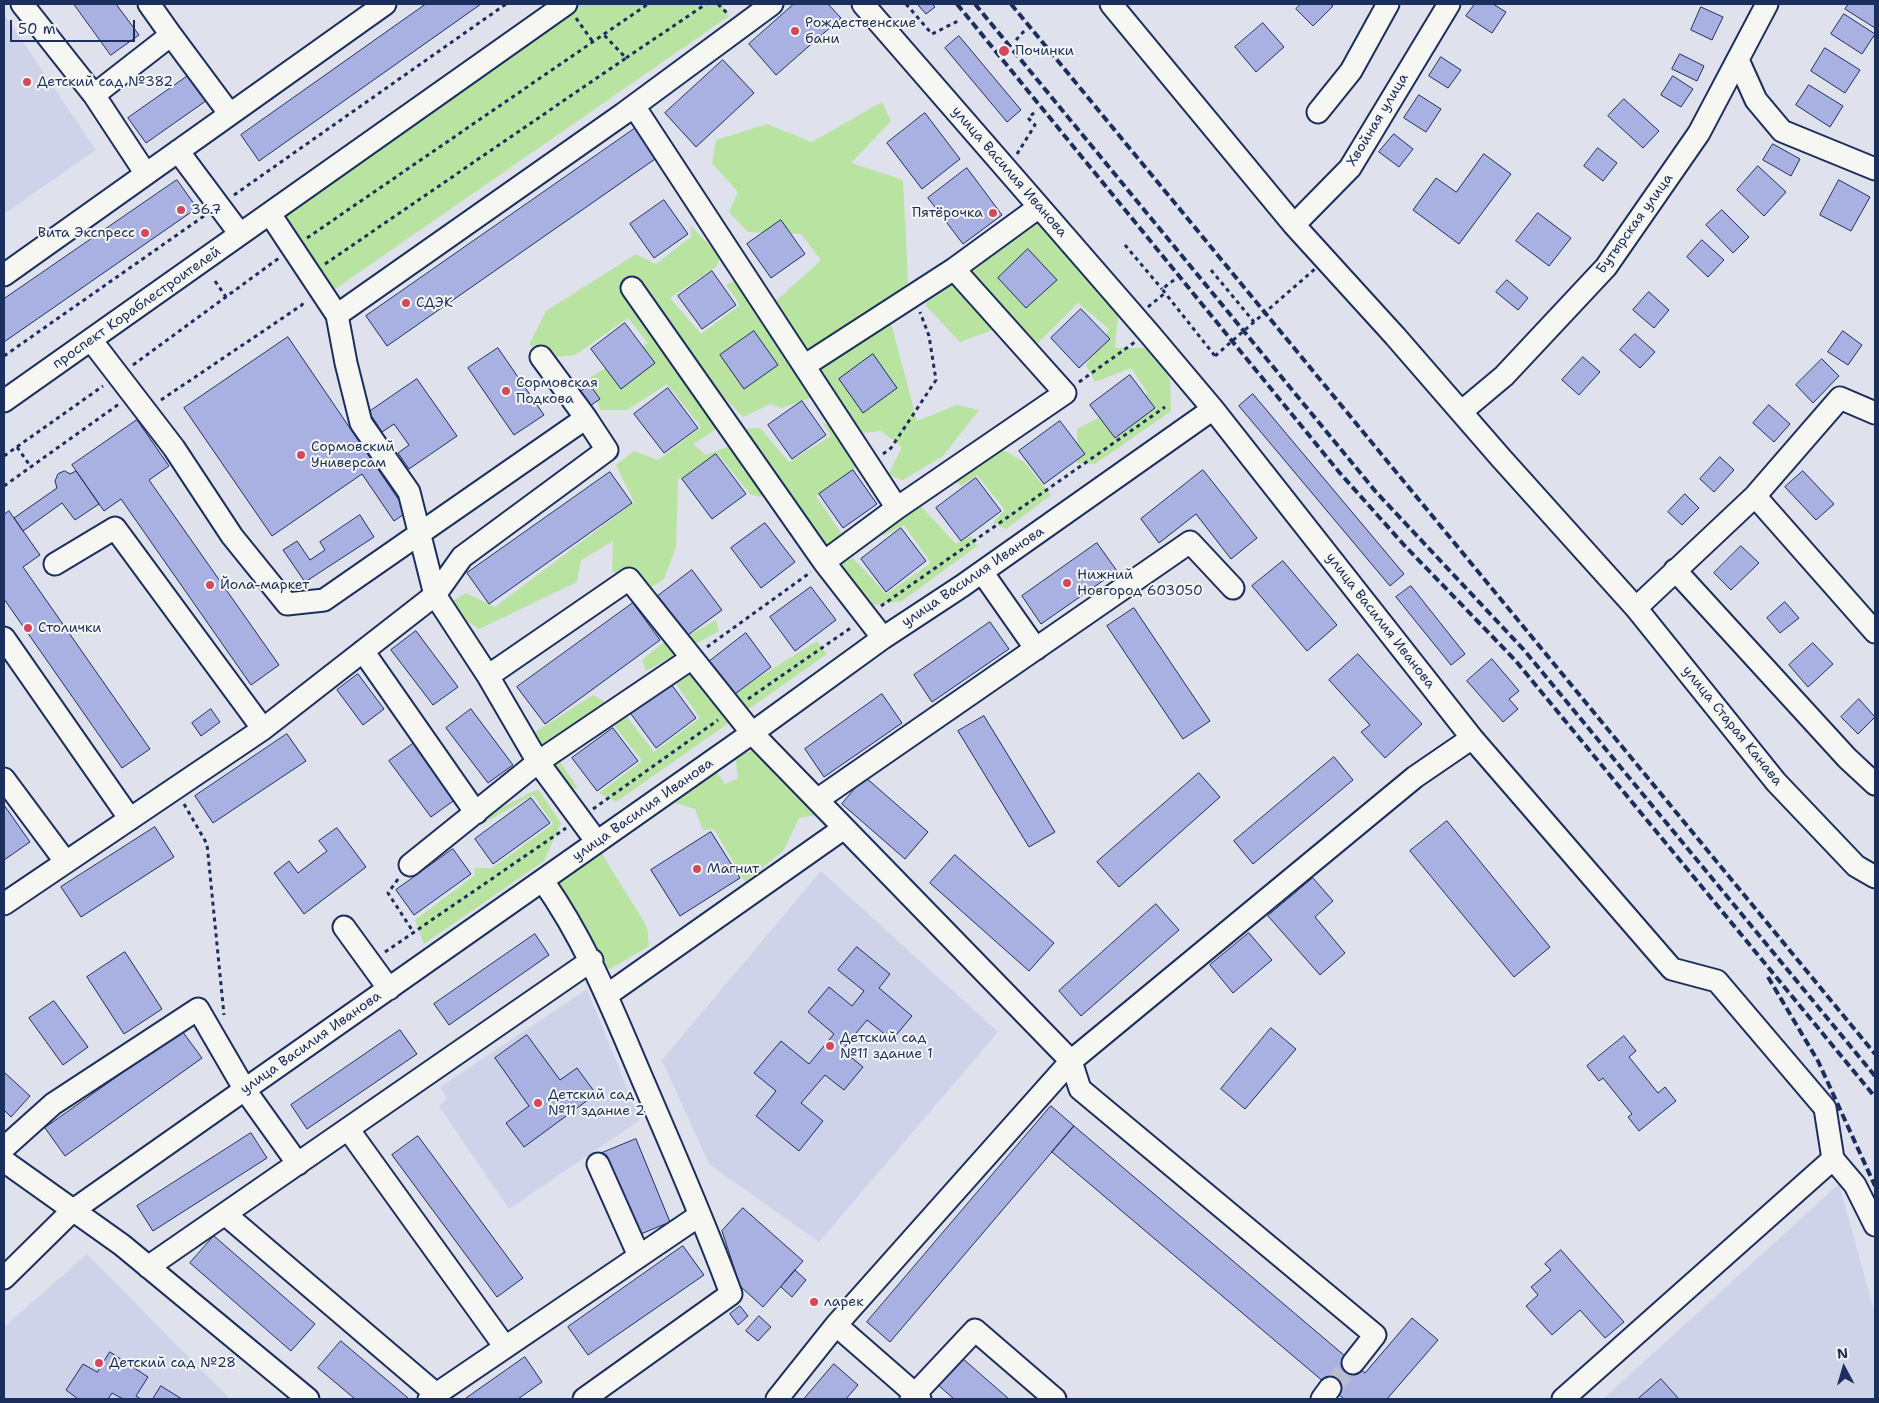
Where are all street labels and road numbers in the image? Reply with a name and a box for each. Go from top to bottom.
street label: Хвойная улица [1344,71,1412,169]
street label: улица Василия Иванова [948,103,1070,241]
street label: Бутырская улица [1593,171,1677,277]
street label: проспект Кораблестроителей [50,243,224,373]
street label: улица Василия Иванова [899,523,1047,631]
street label: улица Василия Иванова [1322,550,1438,692]
street label: улица Старая Канава [1678,663,1786,789]
street label: улица Василия Иванова [569,755,717,865]
street label: улица Василия Иванова [237,988,385,1098]

